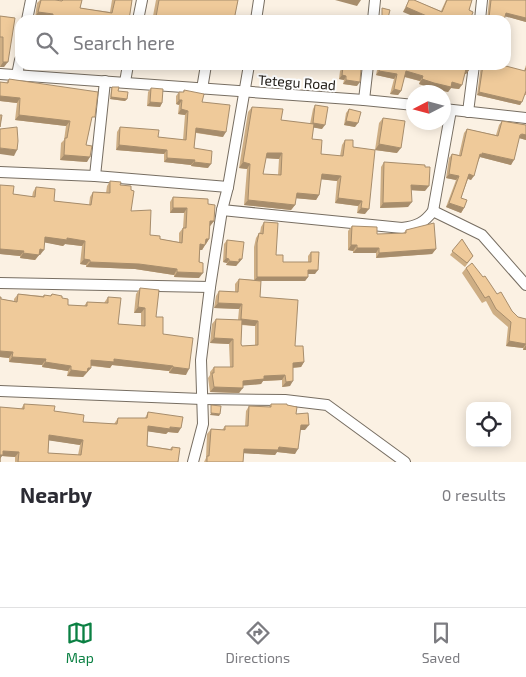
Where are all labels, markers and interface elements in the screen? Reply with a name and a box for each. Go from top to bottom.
search box [15,15,511,70]
icon: search [33,29,61,57]
text: Search here [73,31,175,54]
street label: Tetegu Road [257,71,337,93]
north arrow [406,85,451,130]
map controls [466,402,511,447]
button: locate [466,402,511,447]
text: Nearby [20,482,92,507]
text: 0 results [442,485,506,504]
tab: Map [66,619,94,666]
tab: Directions [226,619,290,666]
tab: Saved [422,619,460,666]

